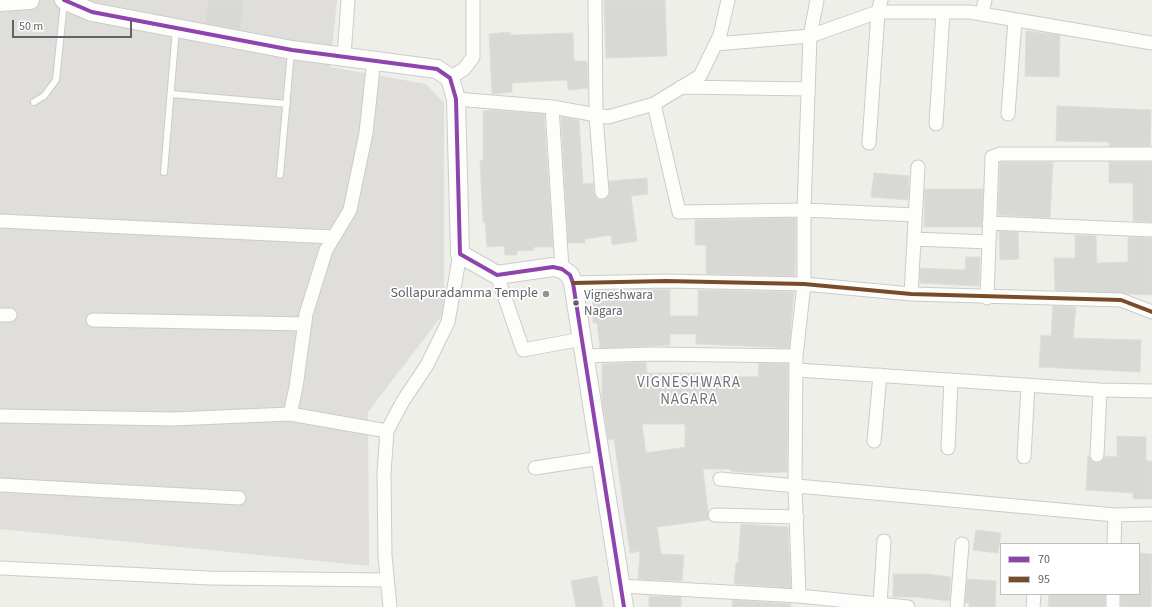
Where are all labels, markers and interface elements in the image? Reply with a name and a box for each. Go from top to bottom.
scale bar [14,12,134,38]
text: 50 m [19,18,43,35]
place label: Sollapuradamma Temple [390,286,538,302]
place label: Vigneshwara Nagara [584,288,653,319]
marker: Sollapuradamma Temple [541,289,551,299]
marker: Vigneshwara Nagara [571,298,581,308]
district label: VIGNESHWARA NAGARA [637,375,741,410]
legend [1000,543,1140,595]
text: 70 [1038,551,1050,568]
text: 95 [1038,571,1050,588]

